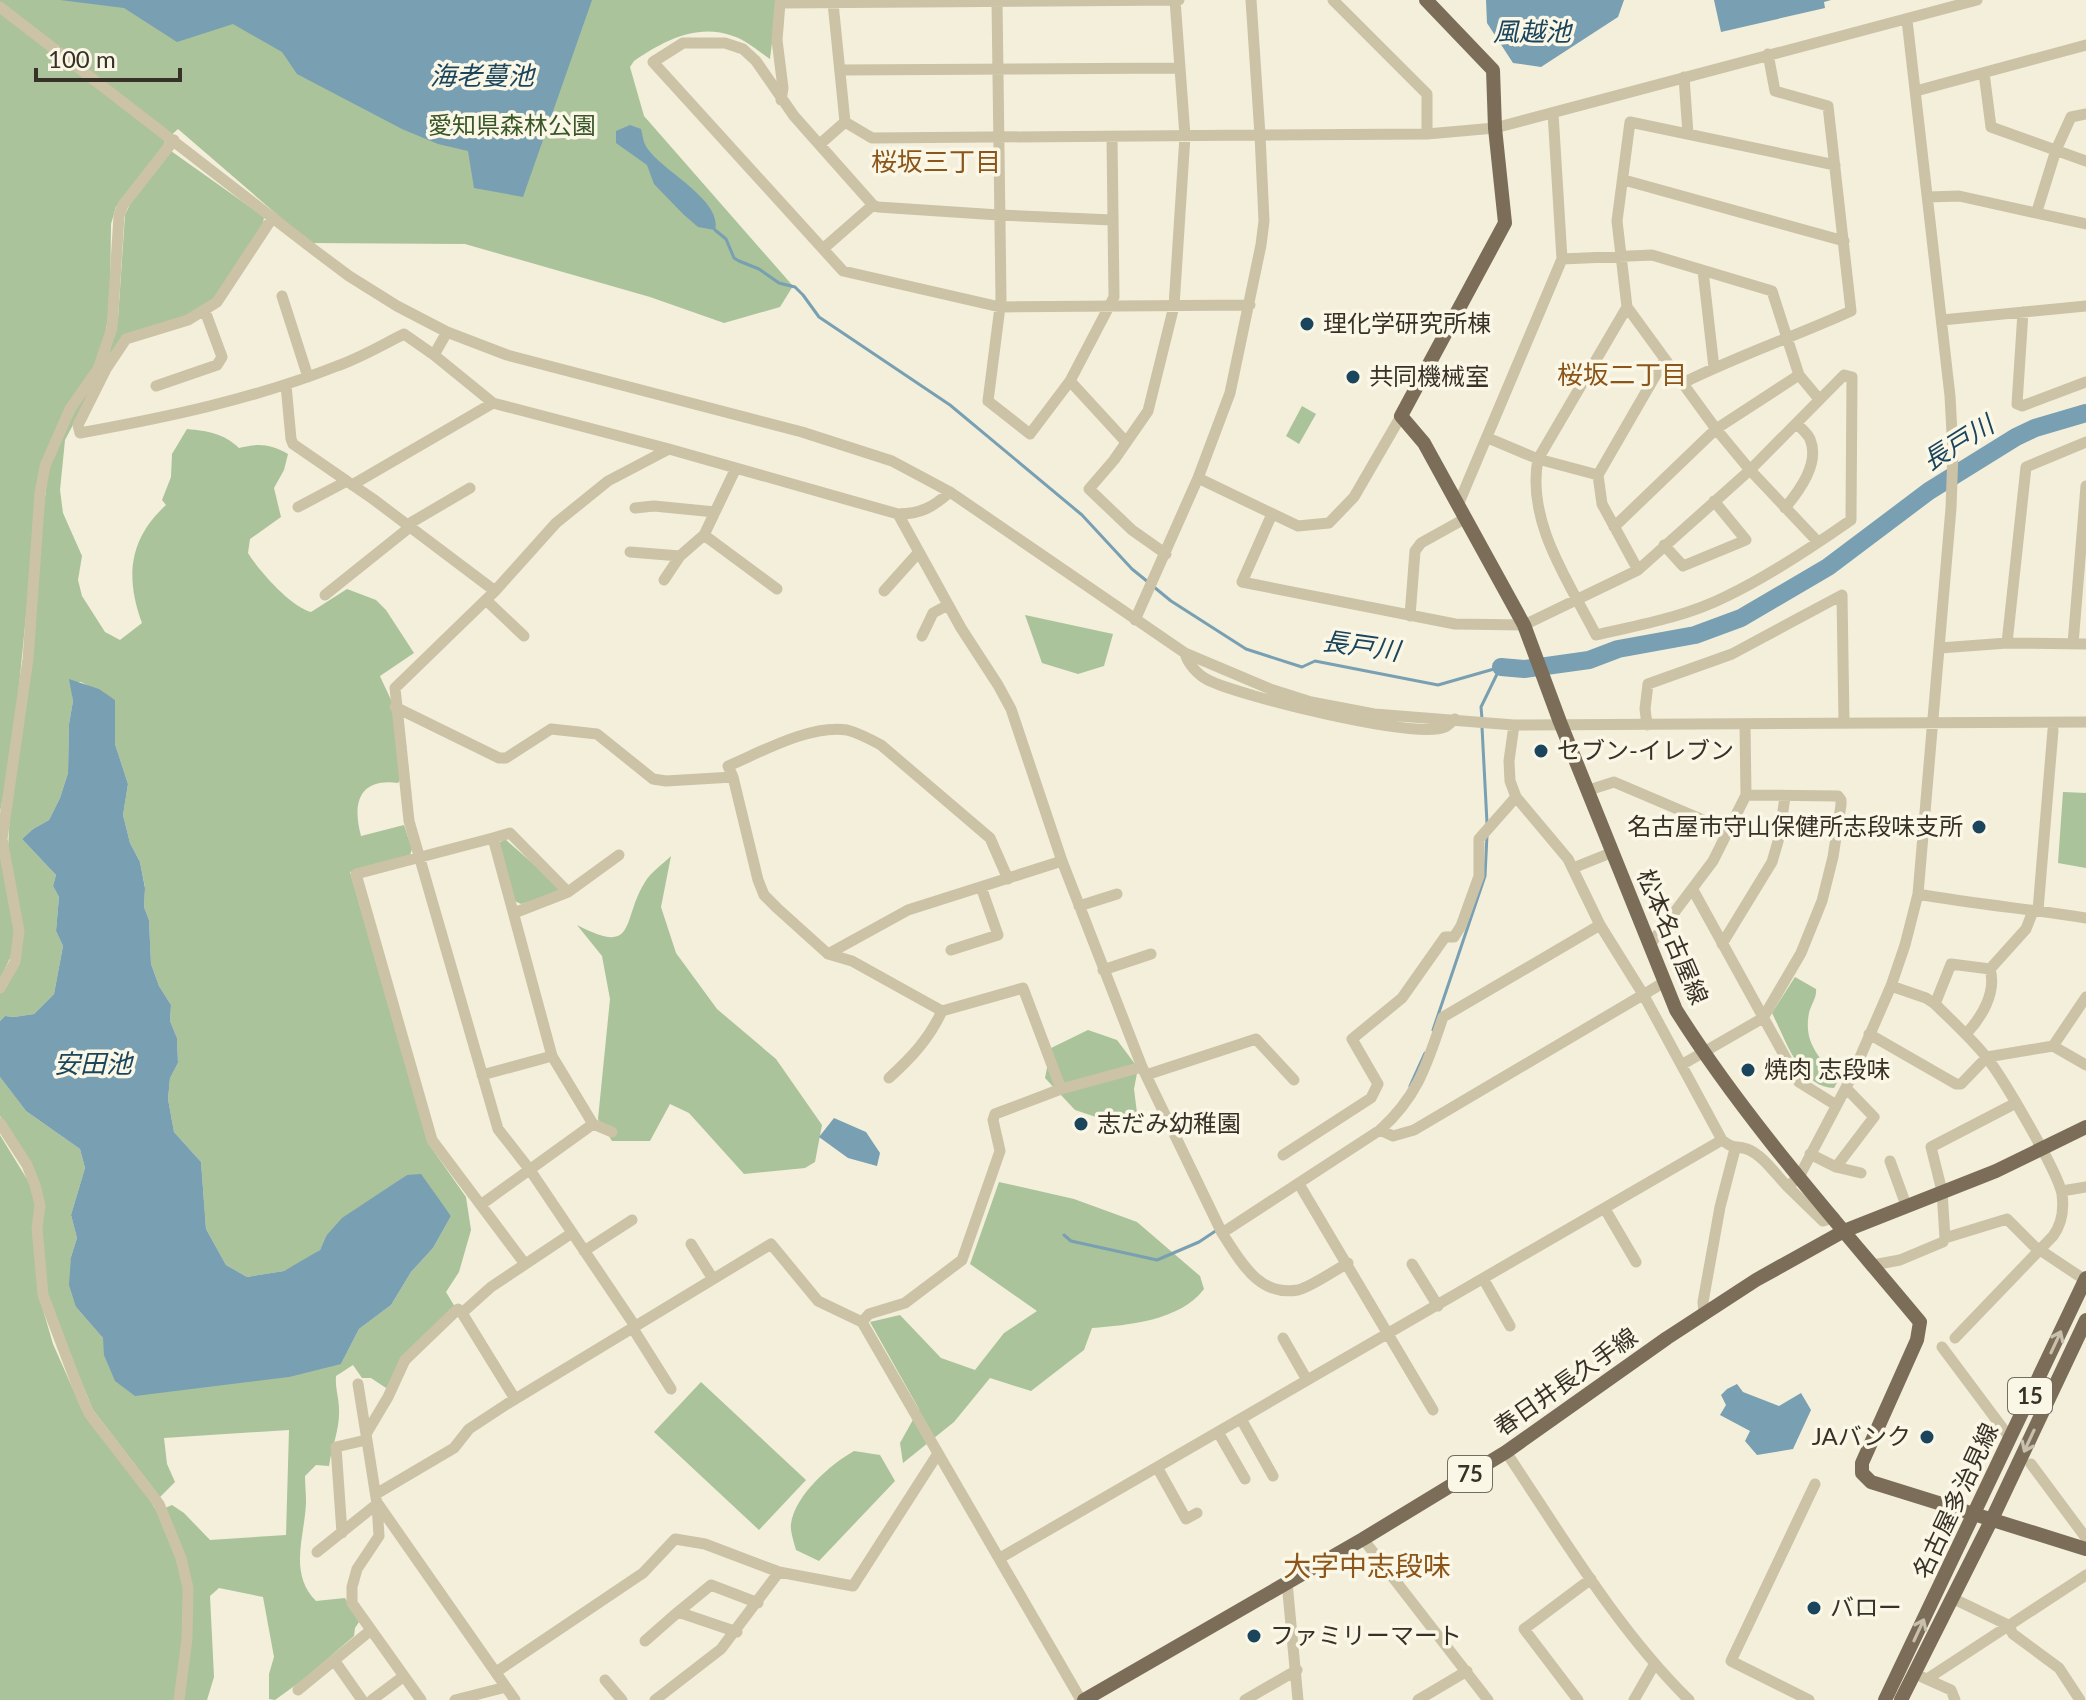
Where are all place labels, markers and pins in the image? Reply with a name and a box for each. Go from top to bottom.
place label: 理化学研究所棟 [1323,308,1491,337]
marker: 理化学研究所棟 [1298,315,1316,333]
place label: 共同機械室 [1369,361,1489,390]
marker: 共同機械室 [1344,368,1362,386]
place label: セブン-イレブン [1557,735,1734,764]
marker: セブン-イレブン [1532,742,1550,760]
place label: 名古屋市守山保健所志段味支所 [1627,811,1963,840]
marker: 名古屋市守山保健所志段味支所 [1970,818,1988,836]
place label: 焼肉 志段味 [1764,1054,1890,1083]
marker: 焼肉 志段味 [1739,1061,1757,1079]
place label: 志だみ幼稚園 [1097,1108,1241,1137]
marker: 志だみ幼稚園 [1072,1115,1090,1133]
place label: JAバンク [1812,1421,1911,1450]
marker: JAバンク [1918,1428,1936,1446]
place label: バロー [1830,1592,1902,1621]
marker: バロー [1805,1599,1823,1617]
place label: ファミリーマート [1270,1620,1462,1649]
marker: ファミリーマート [1245,1627,1263,1645]

